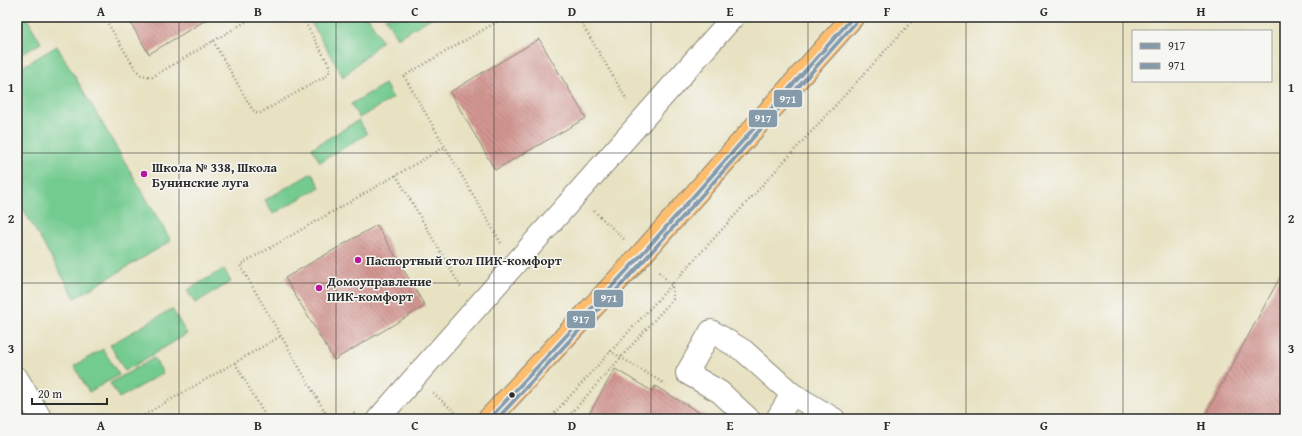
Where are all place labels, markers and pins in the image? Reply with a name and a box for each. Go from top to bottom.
place label: Школа № 338, Школа Бунинские луга [152,158,277,192]
marker: Школа № 338, Школа Бунинские луга [139,169,149,179]
place label: Паспортный стол ПИК-комфорт [366,251,562,270]
marker: Паспортный стол ПИК-комфорт [353,255,363,265]
place label: Домоуправление ПИК-комфорт [326,272,432,306]
marker: Домоуправление ПИК-комфорт [314,283,324,293]
unlabelled marker [507,390,517,400]

